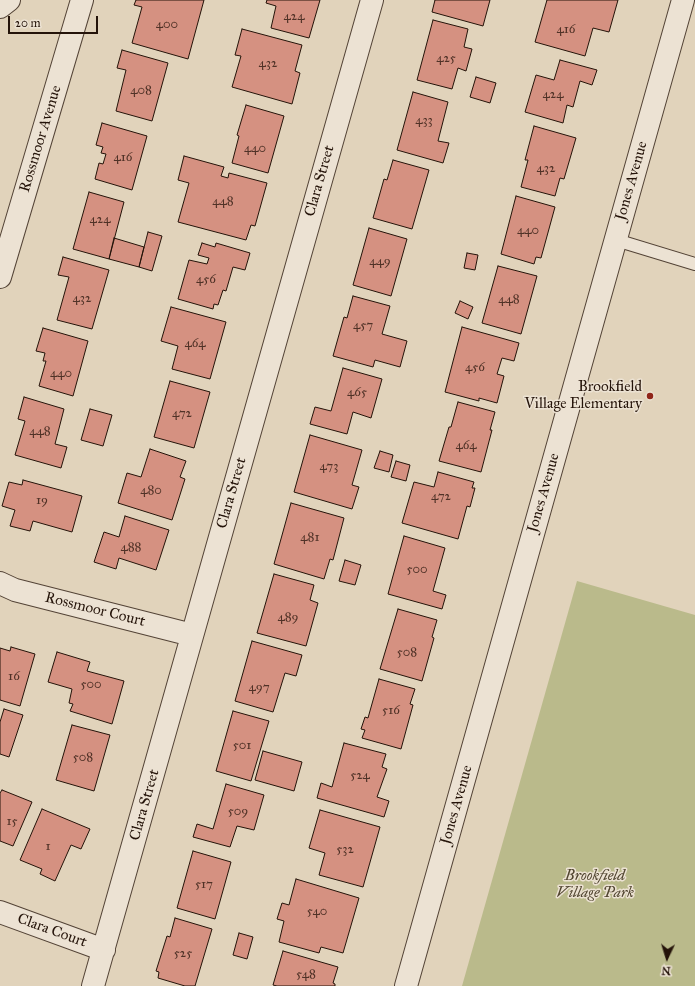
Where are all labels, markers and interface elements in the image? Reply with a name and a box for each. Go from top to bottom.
scale bar [10,8,100,34]
house number: 424 [284,9,304,25]
text: 20 m [15,16,41,30]
house number: 400 [156,17,178,33]
house number: 416 [556,22,576,38]
house number: 425 [436,51,456,67]
house number: 432 [259,56,277,72]
street label: Rossmoor Avenue [16,83,66,195]
house number: 408 [130,83,152,99]
house number: 424 [543,87,563,103]
house number: 433 [415,113,433,129]
street label: Jones Avenue [612,139,652,223]
house number: 440 [244,141,266,157]
street label: Clara Street [301,143,339,219]
house number: 416 [113,150,133,166]
house number: 432 [537,161,555,177]
house number: 448 [212,194,234,210]
house number: 424 [90,212,110,228]
house number: 440 [517,223,539,239]
house number: 449 [369,254,391,270]
house number: 456 [196,272,216,288]
house number: 432 [73,291,91,307]
house number: 448 [498,292,520,308]
house number: 457 [353,318,373,334]
house number: 464 [184,336,206,352]
house number: 456 [465,360,485,376]
house number: 440 [50,366,72,382]
place label: Brookfield Village Elementary [524,378,642,413]
house number: 465 [347,385,367,401]
marker: Brookfield Village Elementary [645,391,655,401]
house number: 472 [172,406,192,422]
house number: 448 [29,424,51,440]
house number: 464 [455,438,477,454]
street label: Jones Avenue [524,451,564,535]
street label: Clara Street [213,455,251,531]
house number: 473 [320,459,338,475]
house number: 480 [140,483,162,499]
house number: 472 [431,489,451,505]
house number: 19 [36,493,48,509]
house number: 481 [300,530,320,546]
house number: 488 [120,540,142,556]
house number: 500 [406,562,428,578]
street label: Rossmoor Court [43,589,147,631]
house number: 489 [277,610,299,626]
house number: 508 [397,645,417,661]
house number: 16 [8,669,20,685]
house number: 500 [80,677,102,693]
house number: 497 [248,680,270,696]
house number: 516 [382,703,400,719]
house number: 501 [233,738,251,754]
house number: 508 [73,750,93,766]
street label: Jones Avenue [437,763,477,847]
street label: Clara Street [126,767,164,843]
house number: 524 [350,768,370,784]
house number: 509 [228,804,248,820]
house number: 15 [6,814,18,830]
house number: 1 [45,839,51,855]
house number: 532 [336,842,354,858]
park label: Brookfield Village Park [556,867,634,902]
house number: 517 [195,877,213,893]
house number: 540 [307,904,327,920]
street label: Clara Court [15,910,89,952]
north arrow [647,938,687,978]
house number: 525 [174,946,192,962]
text: N [661,964,671,977]
house number: 548 [296,967,316,983]

